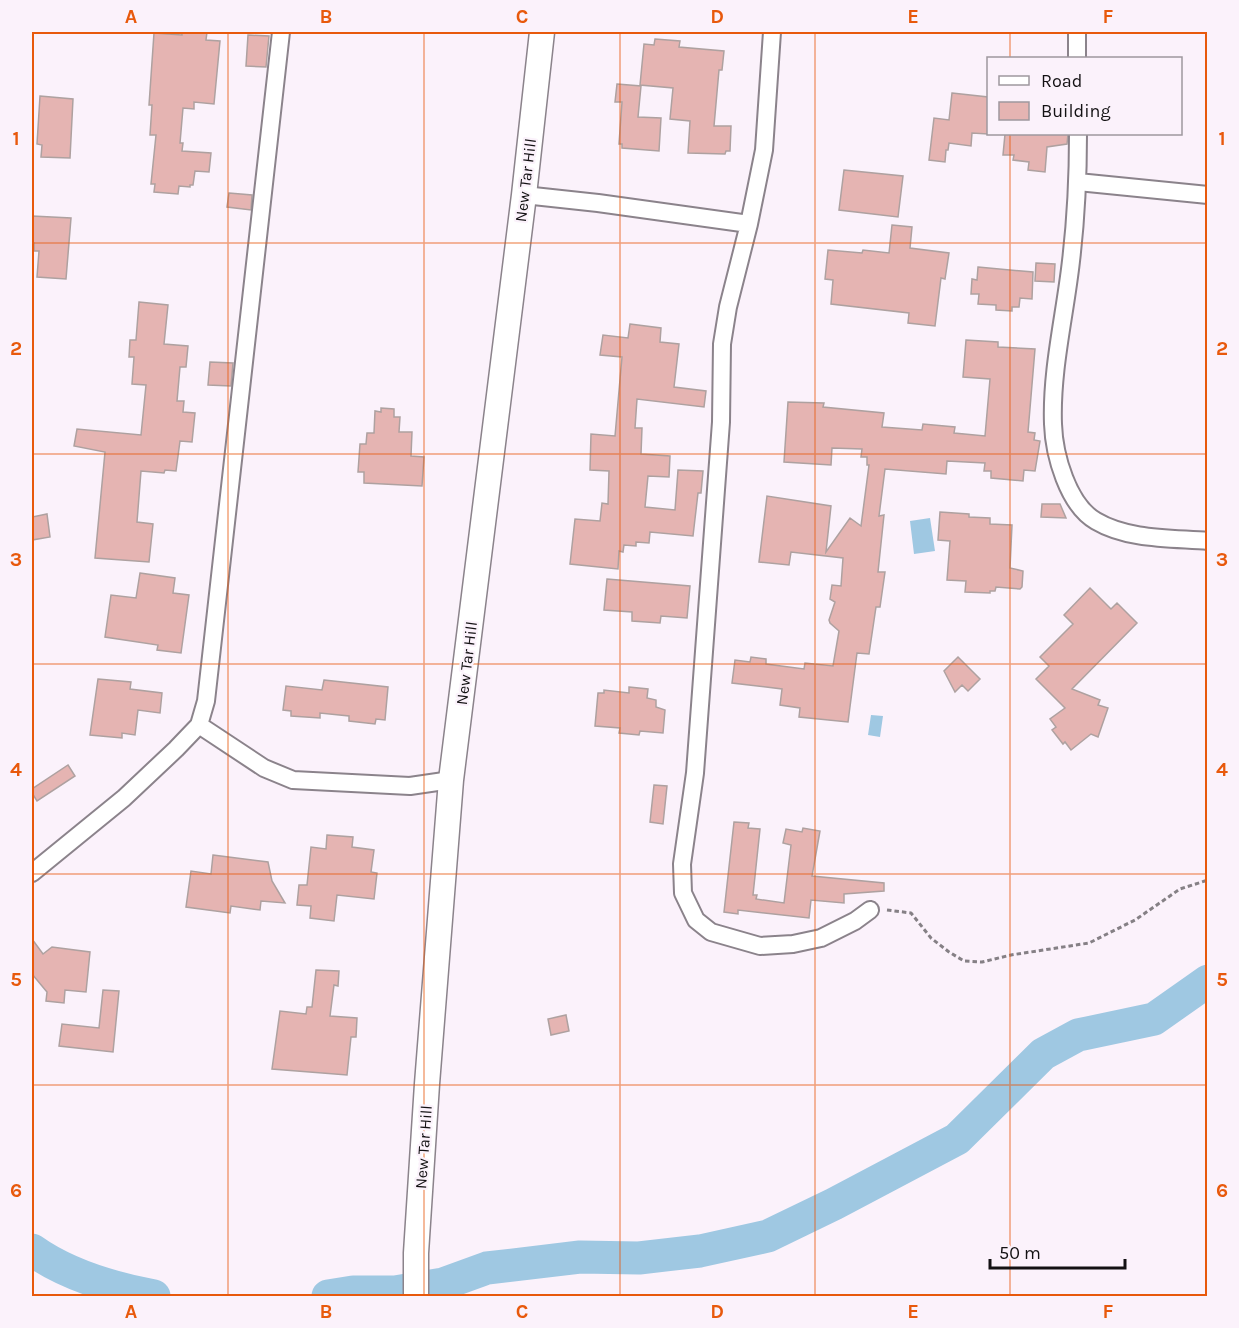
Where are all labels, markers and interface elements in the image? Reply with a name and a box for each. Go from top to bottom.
text: A [125,5,138,28]
text: B [320,5,332,28]
text: C [516,5,528,28]
text: D [710,5,724,28]
text: E [907,5,919,28]
text: F [1103,5,1114,28]
legend [987,57,1182,135]
text: Road [1041,70,1082,92]
text: Building [1041,100,1111,122]
text: 1 [12,127,20,150]
text: 1 [1218,127,1226,150]
street label: New Tar Hill [511,137,540,223]
text: 2 [10,337,22,360]
text: 2 [1216,337,1228,360]
text: 3 [10,548,22,571]
text: 3 [1216,548,1228,571]
street label: New Tar Hill [452,620,481,706]
text: 4 [10,758,22,781]
text: 4 [1216,758,1228,781]
text: 5 [10,968,22,991]
text: 5 [1216,968,1228,991]
street label: New Tar Hill [411,1104,436,1190]
text: 6 [10,1179,22,1202]
text: 6 [1216,1179,1228,1202]
scale bar [990,1232,1125,1270]
text: 50 m [999,1242,1041,1264]
text: A [125,1300,138,1323]
text: B [320,1300,332,1323]
text: C [516,1300,528,1323]
text: D [710,1300,724,1323]
text: E [907,1300,919,1323]
text: F [1103,1300,1114,1323]

